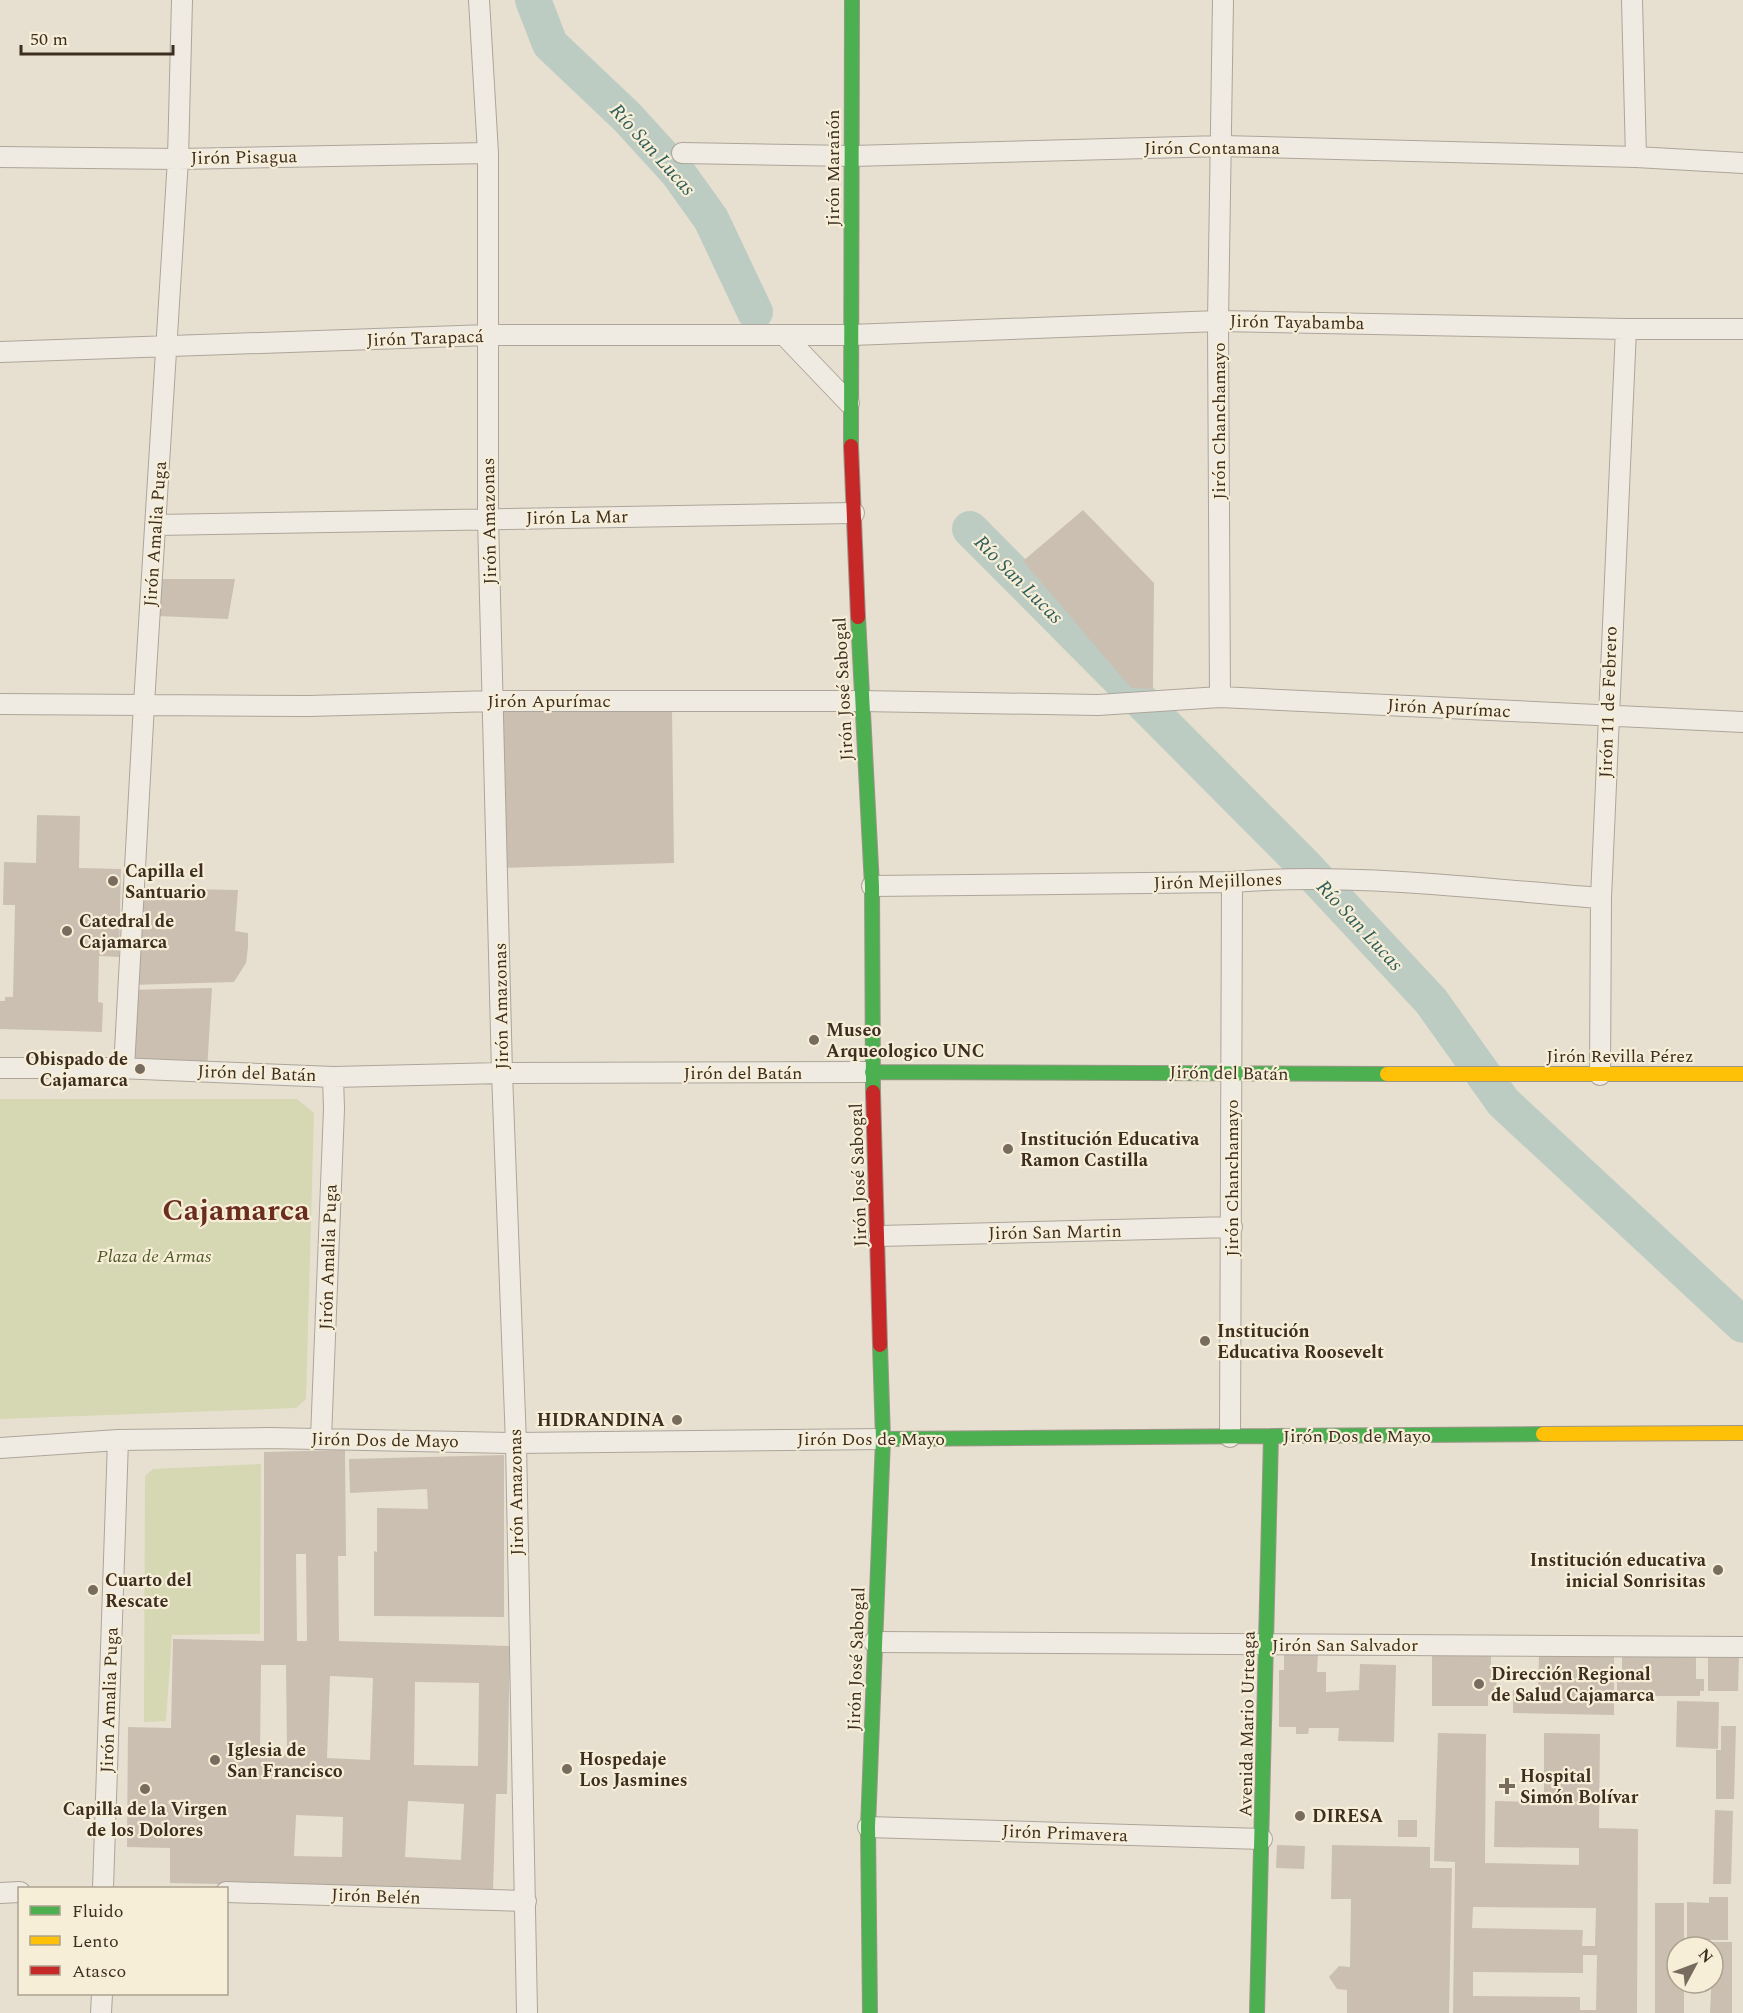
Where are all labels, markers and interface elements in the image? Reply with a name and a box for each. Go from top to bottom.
scale bar [21,18,172,56]
text: 50 m [30,26,68,53]
water label: Río San Lucas [602,97,702,203]
street label: Jirón Marañón [820,109,847,227]
street label: Jirón Contamana [1144,135,1280,162]
street label: Jirón Pisagua [190,143,298,172]
street label: Jirón Tayabamba [1229,308,1365,337]
street label: Jirón Tarapacá [366,323,484,354]
street label: Jirón Chanchamayo [1206,342,1233,500]
street label: Jirón Amazonas [475,457,504,585]
street label: Jirón Amalia Puga [137,460,174,608]
street label: Jirón La Mar [526,503,628,532]
water label: Río San Lucas [967,528,1070,631]
street label: Jirón José Sabogal [826,616,861,762]
street label: Jirón 11 de Febrero [1592,626,1625,779]
street label: Jirón Apurímac [487,688,611,715]
street label: Jirón Apurímac [1386,692,1511,725]
place label: Capilla el Santuario [125,858,206,906]
street label: Jirón Mejillones [1153,866,1283,897]
water label: Río San Lucas [1309,873,1410,978]
marker: Capilla el Santuario [106,874,120,888]
place label: Catedral de Cajamarca [79,908,174,956]
marker: Catedral de Cajamarca [60,924,74,938]
street label: Jirón Amazonas [487,942,516,1070]
place label: Museo Arqueologico UNC [826,1017,985,1065]
marker: Museo Arqueologico UNC [807,1033,821,1047]
street label: Jirón Revilla Pérez [1546,1043,1694,1070]
place label: Obispado de Cajamarca [25,1046,129,1094]
street label: Jirón del Batán [197,1058,317,1089]
street label: Jirón del Batán [1169,1059,1289,1088]
street label: Jirón del Batán [683,1060,803,1087]
marker: Obispado de Cajamarca [133,1062,147,1076]
street label: Jirón Chanchamayo [1219,1099,1246,1257]
street label: Jirón José Sabogal [842,1103,875,1247]
place label: Institución Educativa Ramon Castilla [1020,1126,1200,1174]
marker: Institución Educativa Ramon Castilla [1001,1142,1015,1156]
street label: Jirón Amalia Puga [312,1183,345,1331]
district label: Cajamarca [162,1188,310,1234]
street label: Jirón San Martin [988,1218,1122,1247]
park label: Plaza de Armas [97,1243,212,1270]
place label: Institución Educativa Roosevelt [1217,1318,1384,1366]
marker: Institución Educativa Roosevelt [1198,1334,1212,1348]
place label: HIDRANDINA [537,1407,665,1434]
marker: HIDRANDINA [670,1413,684,1427]
street label: Jirón Dos de Mayo [1283,1423,1431,1450]
street label: Jirón Dos de Mayo [311,1426,459,1455]
street label: Jirón Dos de Mayo [797,1426,945,1453]
street label: Jirón Amazonas [502,1428,531,1556]
place label: Institución educativa inicial Sonrisitas [1530,1547,1707,1595]
marker: Institución educativa inicial Sonrisitas [1711,1563,1725,1577]
place label: Cuarto del Rescate [105,1567,192,1615]
marker: Cuarto del Rescate [86,1583,100,1597]
street label: Jirón José Sabogal [840,1587,873,1731]
street label: Jirón Amalia Puga [93,1626,126,1774]
street label: Avenida Mario Urteaga [1232,1630,1263,1817]
street label: Jirón San Salvador [1272,1632,1418,1659]
place label: Dirección Regional de Salud Cajamarca [1491,1661,1655,1709]
marker: Dirección Regional de Salud Cajamarca [1472,1677,1486,1691]
place label: Iglesia de San Francisco [227,1737,343,1785]
place label: Hospedaje Los Jasmines [579,1746,688,1794]
marker: Iglesia de San Francisco [208,1753,222,1767]
marker: Hospedaje Los Jasmines [560,1762,574,1776]
place label: Hospital Simón Bolívar [1520,1763,1639,1811]
marker: Hospital Simón Bolívar [1498,1777,1516,1795]
marker: Capilla de la Virgen de los Dolores [138,1782,152,1796]
place label: Capilla de la Virgen de los Dolores [63,1796,227,1844]
place label: DIRESA [1312,1803,1383,1830]
marker: DIRESA [1293,1809,1307,1823]
street label: Jirón Primavera [1002,1818,1129,1849]
street label: Jirón Belén [331,1881,421,1912]
legend [18,1887,228,1995]
text: Fluido [72,1898,124,1925]
text: Lento [72,1928,119,1955]
north arrow [1665,1935,1725,1995]
text: N [1692,1943,1719,1969]
text: Atasco [72,1958,126,1985]

